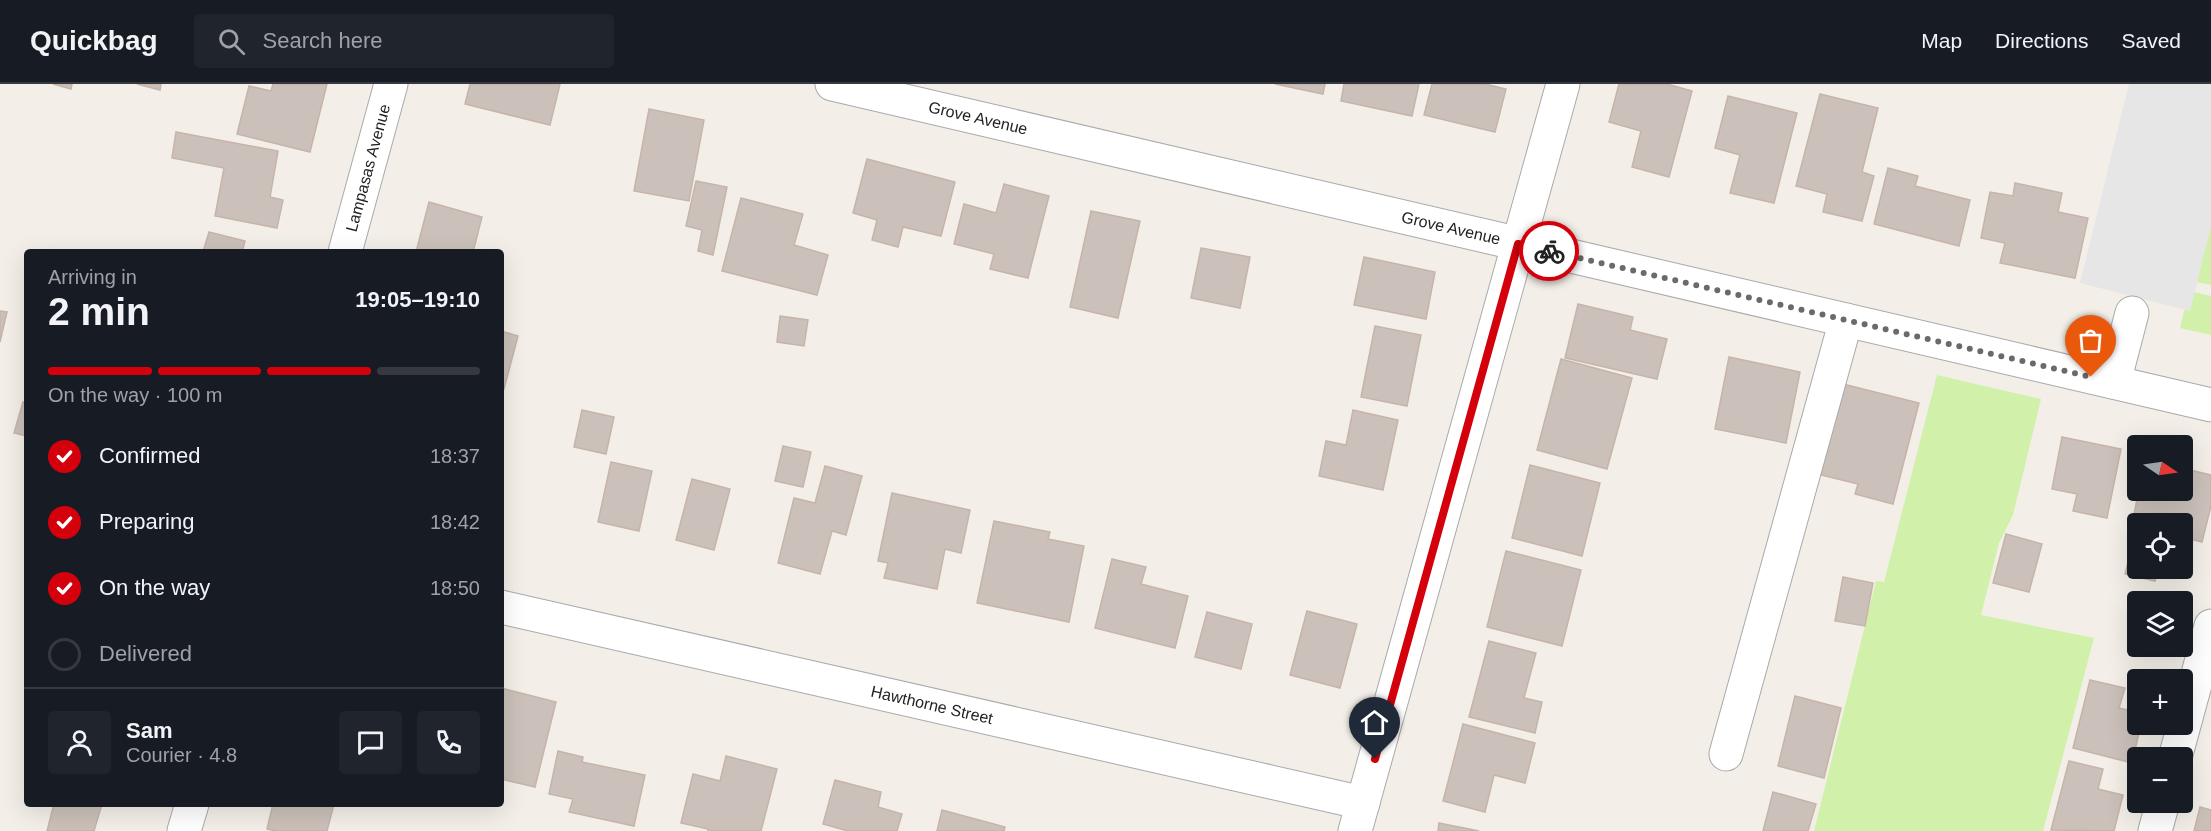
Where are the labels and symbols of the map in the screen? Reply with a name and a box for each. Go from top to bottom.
street label: Grove Avenue [927,98,1029,138]
street label: Lampasas Avenue [343,102,393,234]
street label: Grove Avenue [1400,208,1502,248]
courier [1519,221,1579,281]
pin [2065,315,2116,377]
north arrow [2127,435,2193,501]
street label: Hawthorne Street [869,683,995,727]
pin [1349,697,1400,759]

